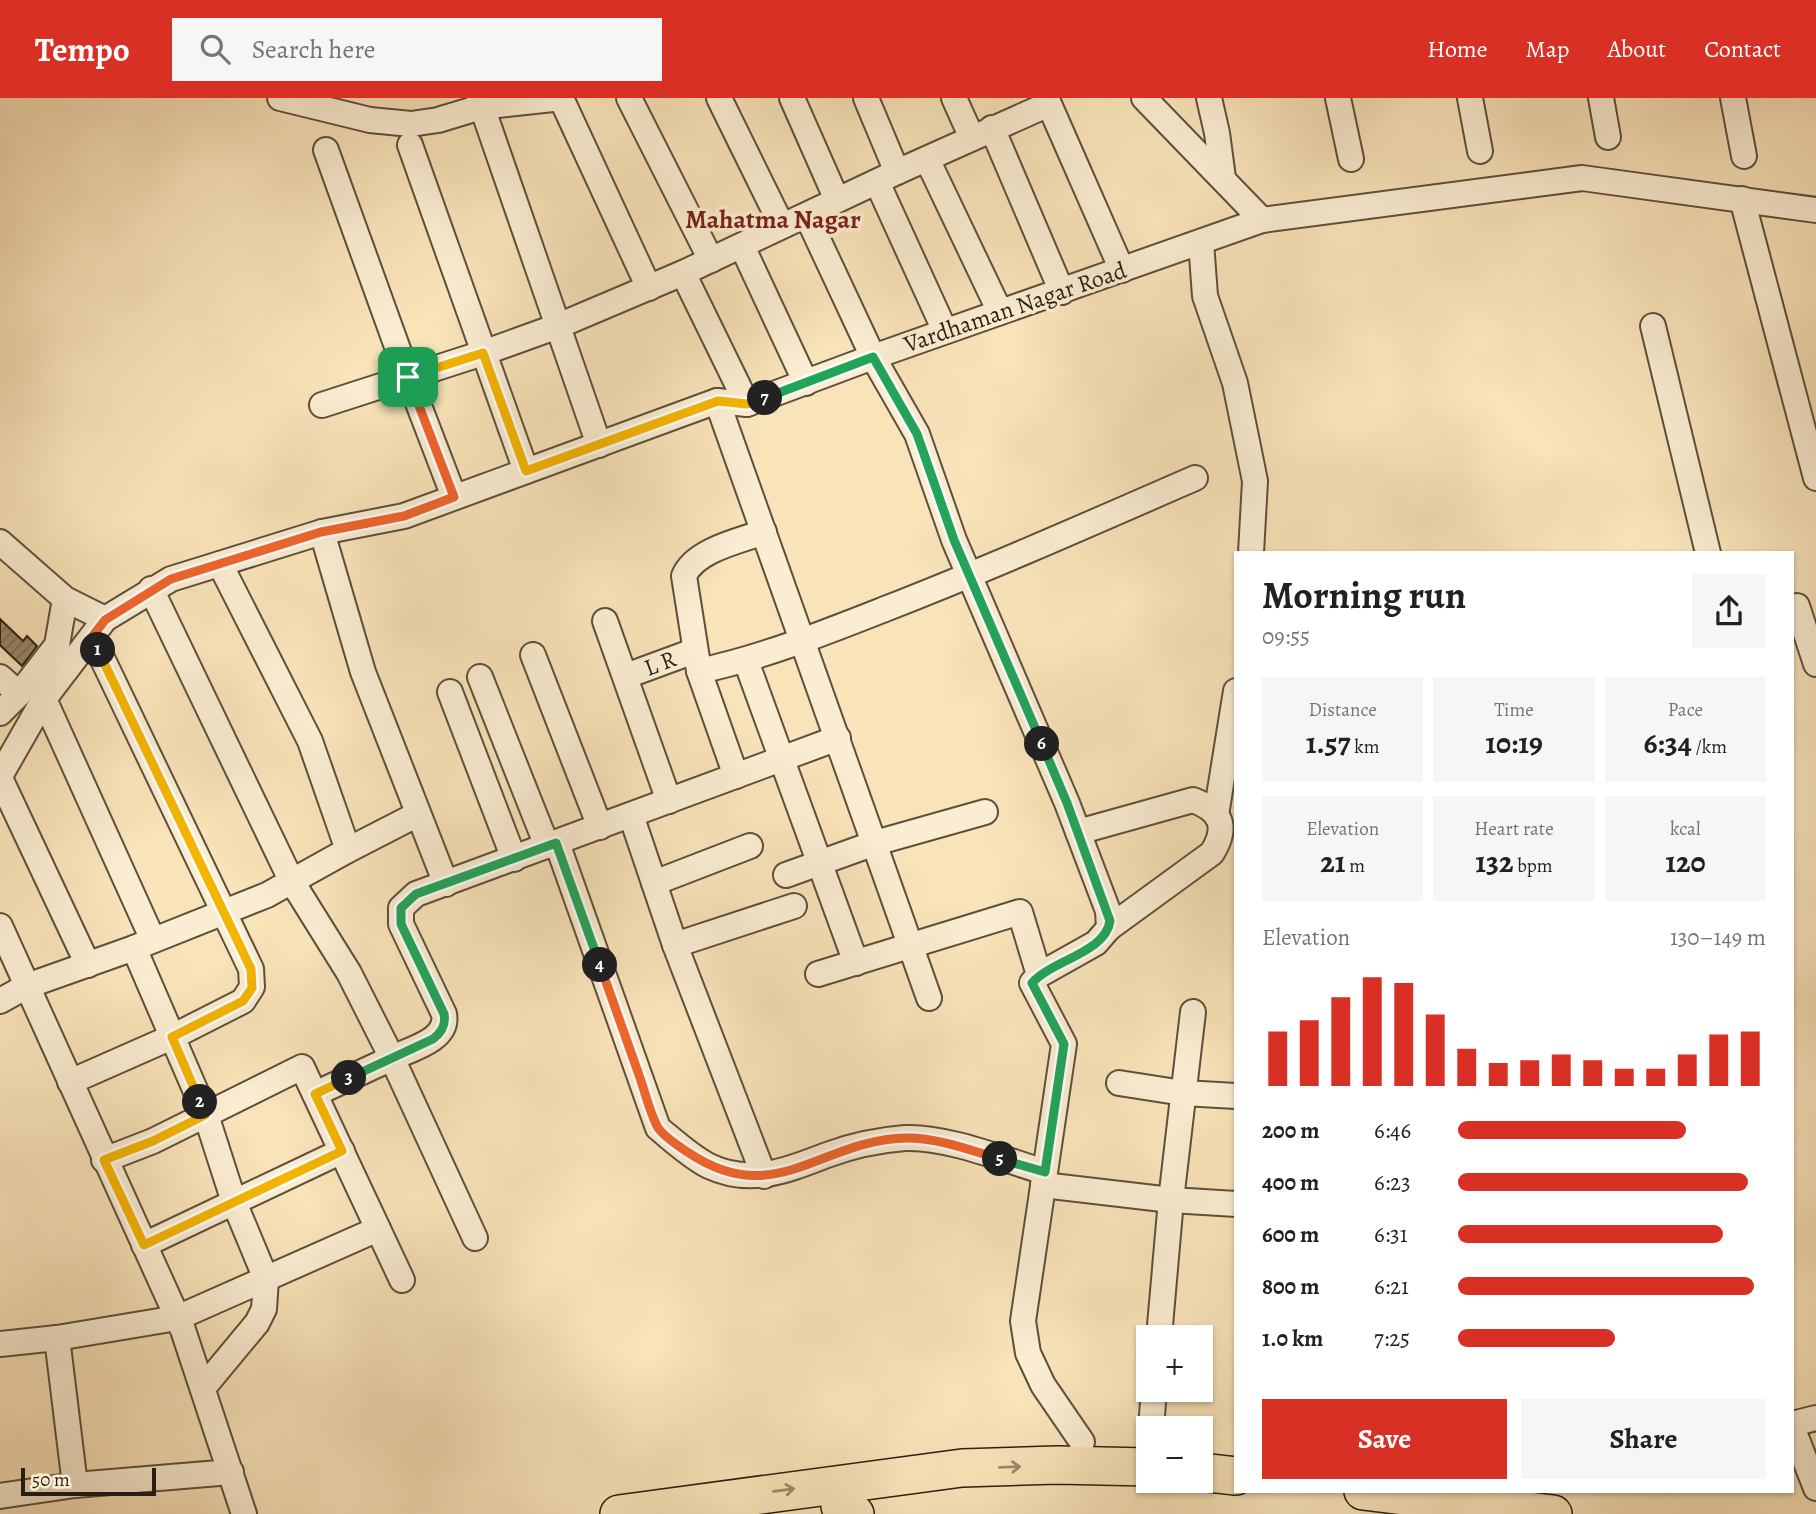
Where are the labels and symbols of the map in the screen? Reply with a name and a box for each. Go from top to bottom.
district label: Mahatma Nagar [685,202,861,237]
street label: Vardhaman Nagar Road [898,254,1131,360]
pin [378,347,438,407]
pin: 7 [748,380,782,416]
pin: 1 [80,632,116,668]
street label: L R [640,642,681,684]
pin: 6 [1024,726,1060,762]
pin: 4 [582,948,618,982]
pin: 3 [332,1060,366,1096]
pin: 2 [182,1084,218,1119]
pin: 5 [982,1142,1018,1176]
one-way arrow [998,1460,1021,1473]
scale bar [21,1465,156,1497]
one-way arrow [772,1484,795,1497]

